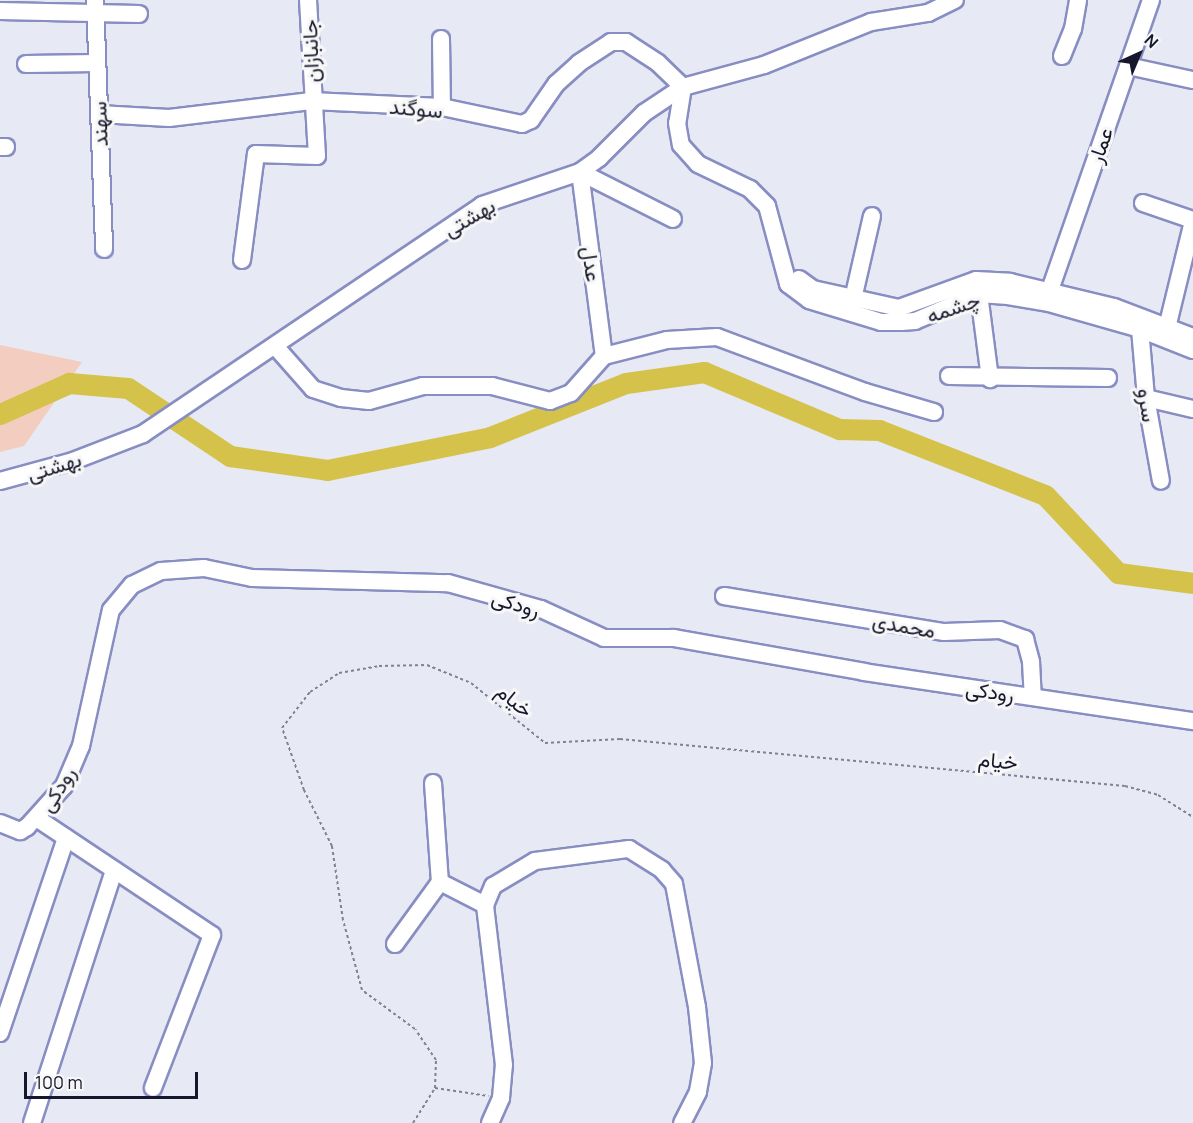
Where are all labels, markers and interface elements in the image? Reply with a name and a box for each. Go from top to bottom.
street label: جانبازان [296,19,324,83]
north arrow [1109,24,1169,84]
text: N [1140,29,1163,53]
street label: سوگند [388,93,444,123]
street label: سهند [86,101,112,147]
street label: عمار [1082,124,1118,166]
street label: بهشتی [439,192,499,242]
street label: عدل [577,245,607,283]
street label: چشمه [923,286,983,328]
street label: سرو [1133,387,1163,423]
street label: بهشتی [24,446,84,486]
street label: رودکی [489,584,543,622]
street label: محمدی [871,607,937,643]
street label: رودکی [964,675,1016,707]
street label: خیام [492,678,538,722]
street label: خیام [977,746,1019,774]
street label: رودکی [33,762,81,816]
scale bar [27,1060,201,1098]
text: 100 m [35,1070,83,1094]

